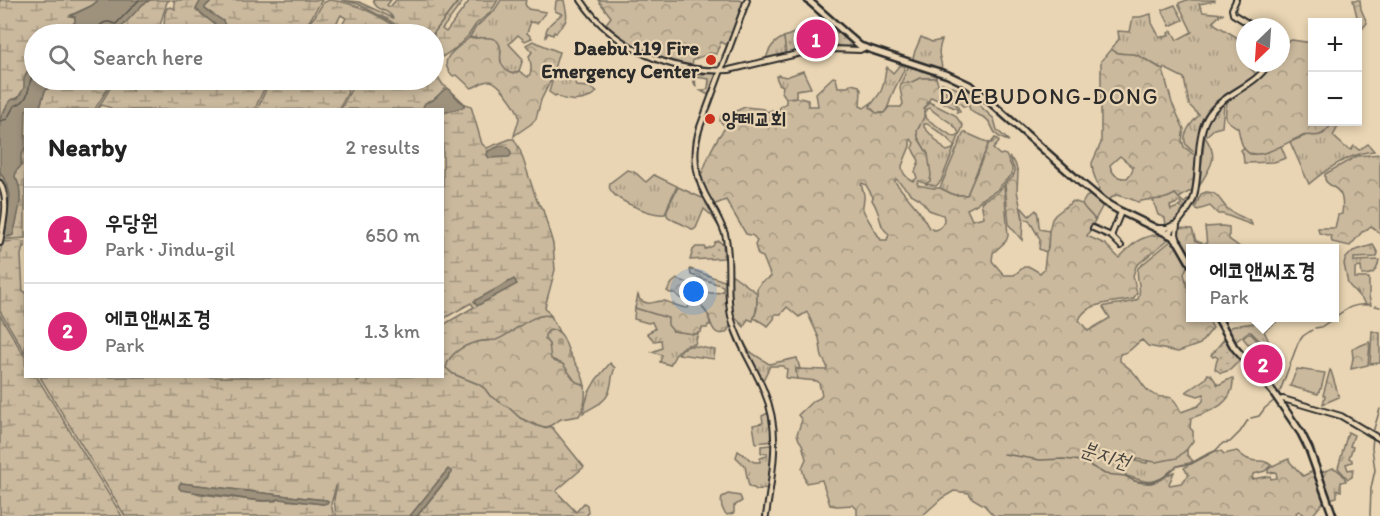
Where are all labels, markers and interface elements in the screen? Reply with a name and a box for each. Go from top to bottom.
pin: 1 [796,16,836,62]
north arrow [1236,18,1290,72]
map controls [1308,18,1362,126]
button: + [1308,18,1362,72]
search box [24,24,444,90]
place label: Daebu 119 Fire Emergency Center [541,36,700,84]
icon: search [45,41,78,74]
text: Search here [93,44,203,71]
marker: Daebu 119 Fire Emergency Center [704,53,718,67]
button: − [1308,72,1362,126]
district label: DAEBUDONG-DONG [939,83,1159,110]
place label: 양떼교회 [722,107,786,131]
marker: 양떼교회 [703,112,717,126]
text: Nearby [48,131,127,163]
text: 2 results [346,135,420,159]
text: 우당원 [105,209,158,236]
text: 1 [63,223,72,247]
text: 650 m [365,223,420,247]
text: Park · Jindu-gil [105,237,235,261]
popup [1186,244,1339,322]
text: 에코앤씨조경 [1209,257,1316,284]
your location [679,277,708,306]
text: Park [1209,285,1249,309]
text: 에코앤씨조경 [105,305,211,332]
text: 2 [62,319,73,343]
text: 1.3 km [364,319,420,343]
text: Park [105,333,144,357]
pin: 2 [1244,342,1282,386]
water label: 분지천 [1077,435,1135,474]

